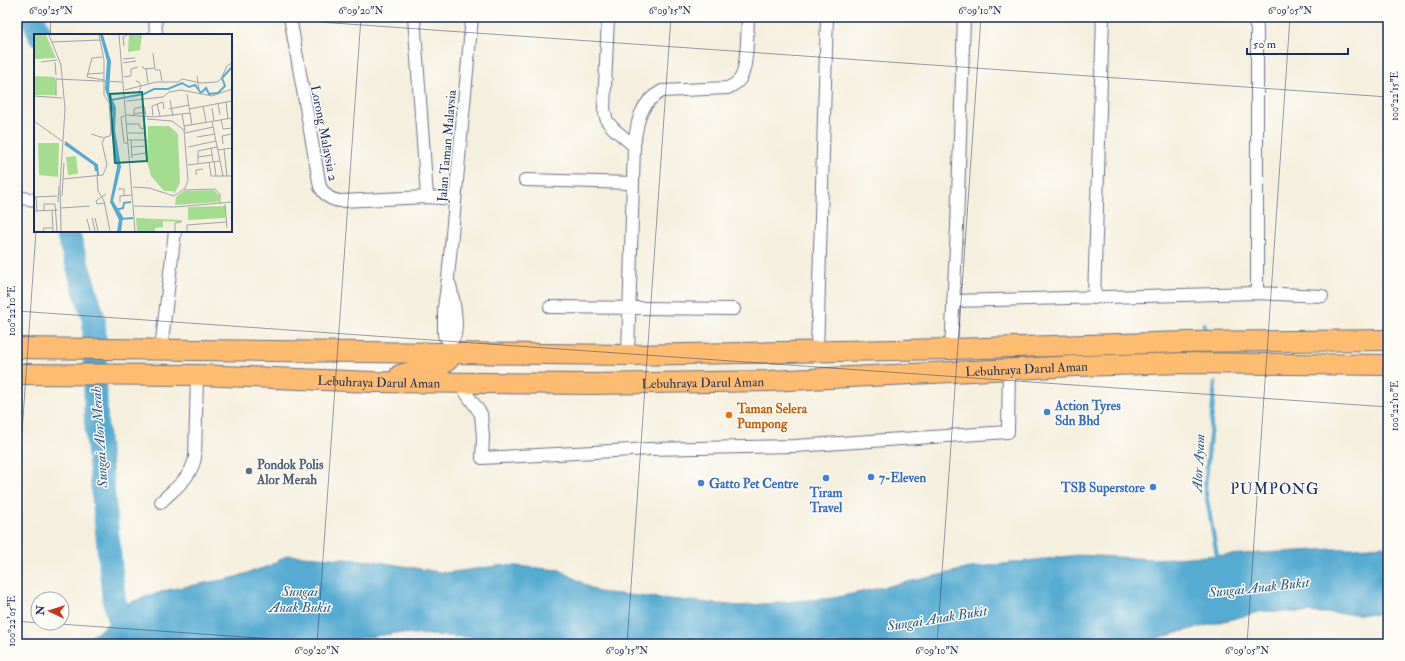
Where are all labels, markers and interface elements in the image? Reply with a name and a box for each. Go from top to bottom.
text: 6°09'25"N [29,5,73,17]
text: 6°09'20"N [339,5,383,17]
text: 6°09'15"N [649,5,691,17]
text: 6°09'10"N [958,5,1002,17]
text: 6°09'05"N [1268,5,1312,17]
scale bar [1247,30,1348,56]
inset map [34,34,232,232]
text: 50 m [1253,37,1277,52]
text: 100°22'15"E [1389,71,1401,121]
street label: Lorong Malaysia 2 [306,84,341,183]
street label: Jalan Taman Malaysia [434,89,461,204]
text: 100°22'10"E [6,286,18,336]
street label: Lebuhraya Darul Aman [965,359,1088,380]
street label: Lebuhraya Darul Aman [317,373,441,392]
street label: Lebuhraya Darul Aman [641,374,765,392]
text: 100°22'10"E [1389,381,1401,431]
water label: Sungai Alor Merah [87,386,112,489]
place label: Action Tyres Sdn Bhd [1054,398,1121,429]
place label: Taman Selera Pumpong [736,401,808,433]
marker: Action Tyres Sdn Bhd [1042,407,1052,417]
marker: Taman Selera Pumpong [724,410,734,420]
water label: Alor Ayam [1188,433,1209,495]
place label: Pondok Polis Alor Merah [256,457,324,488]
marker: Pondok Polis Alor Merah [244,466,254,476]
place label: 7-Eleven [879,470,926,486]
marker: 7-Eleven [866,472,876,482]
marker: Tiram Travel [821,473,831,483]
place label: Gatto Pet Centre [709,476,799,492]
marker: Gatto Pet Centre [696,478,706,488]
place label: TSB Superstore [1060,480,1146,497]
district label: PUMPONG [1230,480,1320,499]
marker: TSB Superstore [1148,482,1158,492]
place label: Tiram Travel [808,485,844,516]
water label: Sungai Anak Bukit [1207,574,1311,601]
water label: Sungai Anak Bukit [267,583,332,616]
north arrow [30,591,70,631]
text: 100°22'05"E [6,595,18,647]
water label: Sungai Anak Bukit [885,602,989,635]
text: N [34,604,47,617]
text: 6°09'20"N [295,645,339,657]
text: 6°09'15"N [606,645,648,657]
text: 6°09'10"N [915,645,959,657]
text: 6°09'05"N [1225,645,1269,657]

